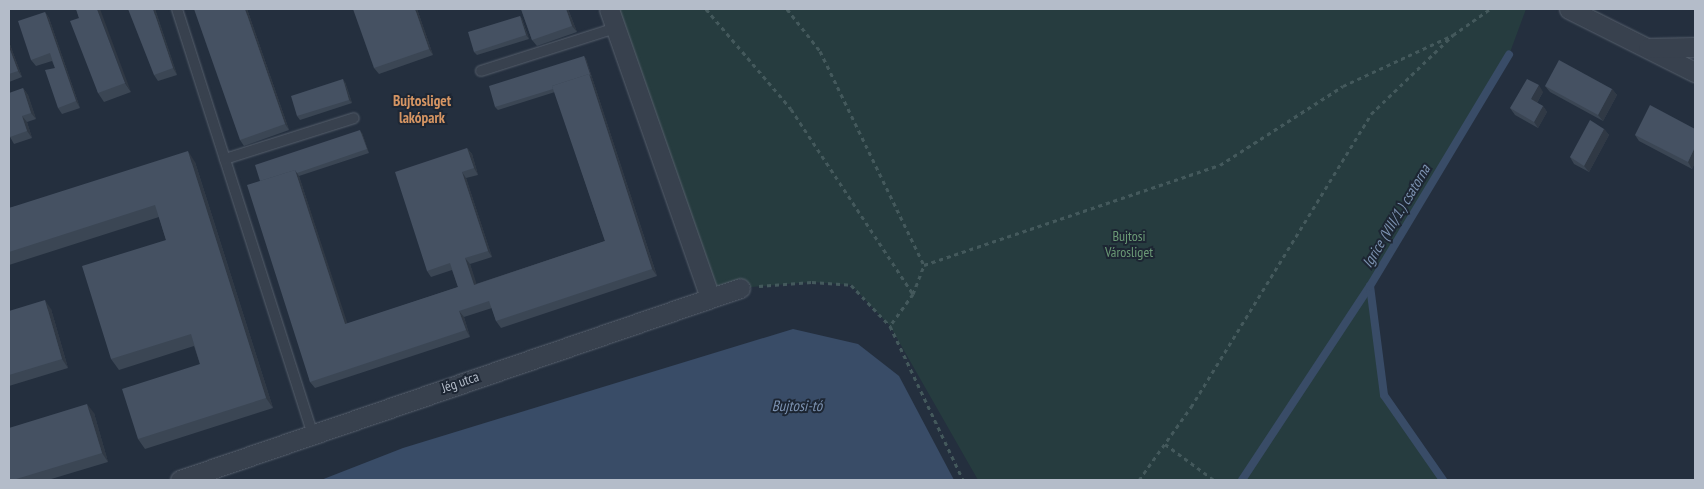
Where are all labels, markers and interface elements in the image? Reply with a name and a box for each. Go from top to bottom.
district label: Bujtosliget lakópark [393,91,451,126]
water label: Igrice (VIII/1.) csatorna [1358,161,1434,271]
park label: Bujtosi Városliget [1105,228,1153,260]
street label: Jég utca [439,368,481,396]
water label: Bujtosi-tó [772,397,822,415]

